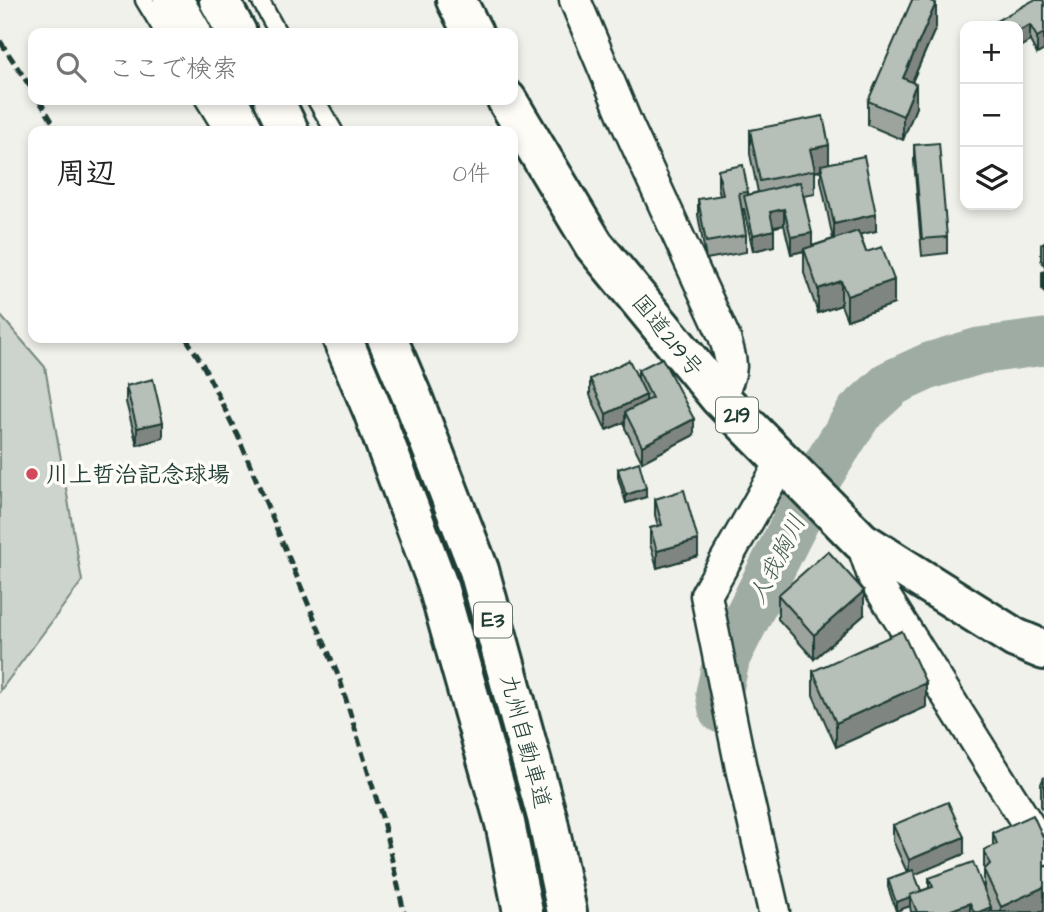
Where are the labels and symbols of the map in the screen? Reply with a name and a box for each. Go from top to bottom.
street label: 国道219号 [624,287,711,384]
road number: 219 [716,398,758,432]
place label: 川上哲治記念球場 [46,459,230,491]
marker: 川上哲治記念球場 [24,466,40,482]
water label: 人我胸川 [741,509,815,610]
road number: E3 [474,602,512,638]
street label: 九州自動車道 [492,670,558,812]

